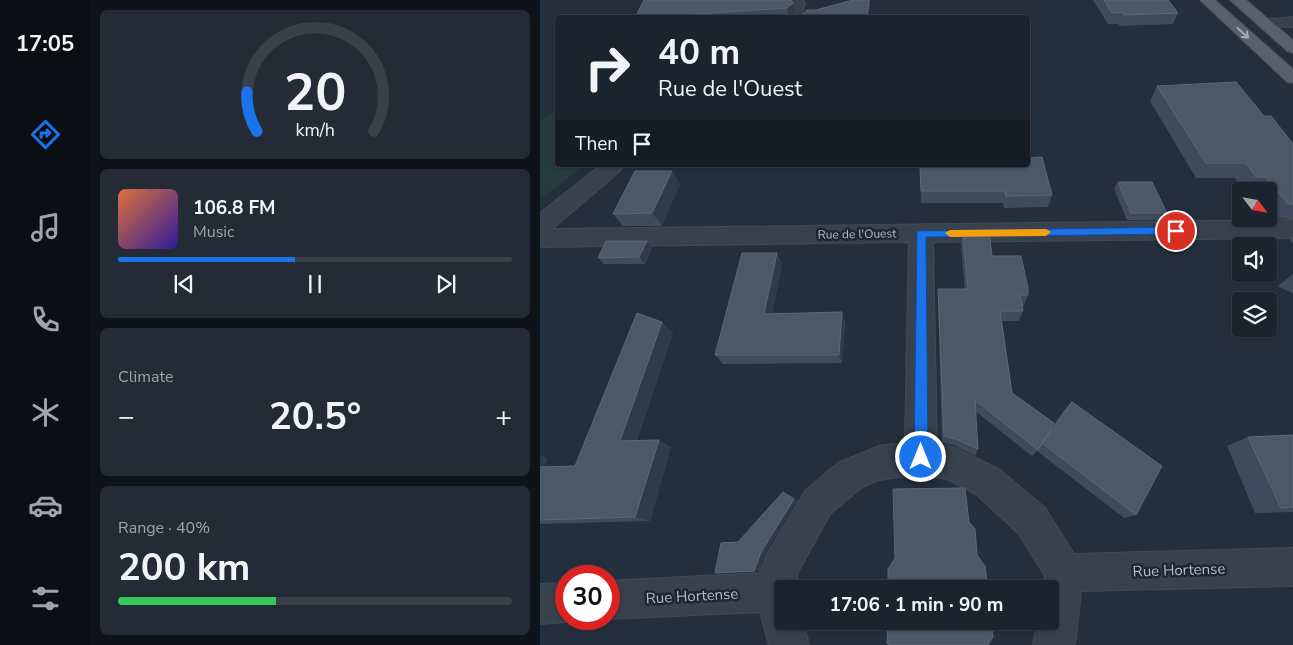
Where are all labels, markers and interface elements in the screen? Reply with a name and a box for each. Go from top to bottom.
one-way arrow [1236,27,1249,39]
text: 17:05 [16,29,74,59]
text: 40 m [658,29,740,76]
icon: right [575,35,640,100]
text: 20 [284,57,346,128]
text: Rue de l'Ouest [658,74,802,104]
icon: directions [28,117,63,152]
text: km/h [295,118,335,142]
icon: arrive [628,130,656,158]
text: Then [575,131,618,157]
north arrow [1232,182,1278,228]
map controls [1232,182,1277,337]
text: 106.8 FM [193,195,276,221]
icon: music [28,210,63,245]
pin [1155,210,1197,252]
icon: arrive [1162,217,1190,245]
text: Music [193,221,234,243]
street label: Rue de l'Ouest [818,225,897,243]
button: sound [1232,237,1277,282]
icon: previous [170,270,198,298]
icon: pause [301,270,329,298]
icon: next [432,270,460,298]
button: layers [1232,292,1277,337]
icon: phone [28,302,63,337]
text: Climate [118,366,173,388]
text: 20.5° [269,391,361,442]
icon: climate [28,395,63,430]
text: − [118,398,135,436]
text: + [495,398,512,436]
position arrow [894,430,946,482]
icon: car [28,488,63,523]
text: Range · 40% [118,517,210,539]
text: 200 km [118,542,250,593]
street label: Rue Hortense [1132,558,1226,582]
speed limit sign: 30 [555,565,620,630]
icon: filters [28,581,63,616]
street label: Rue Hortense [645,584,739,608]
text: 17:06 · 1 min · 90 m [829,592,1004,618]

